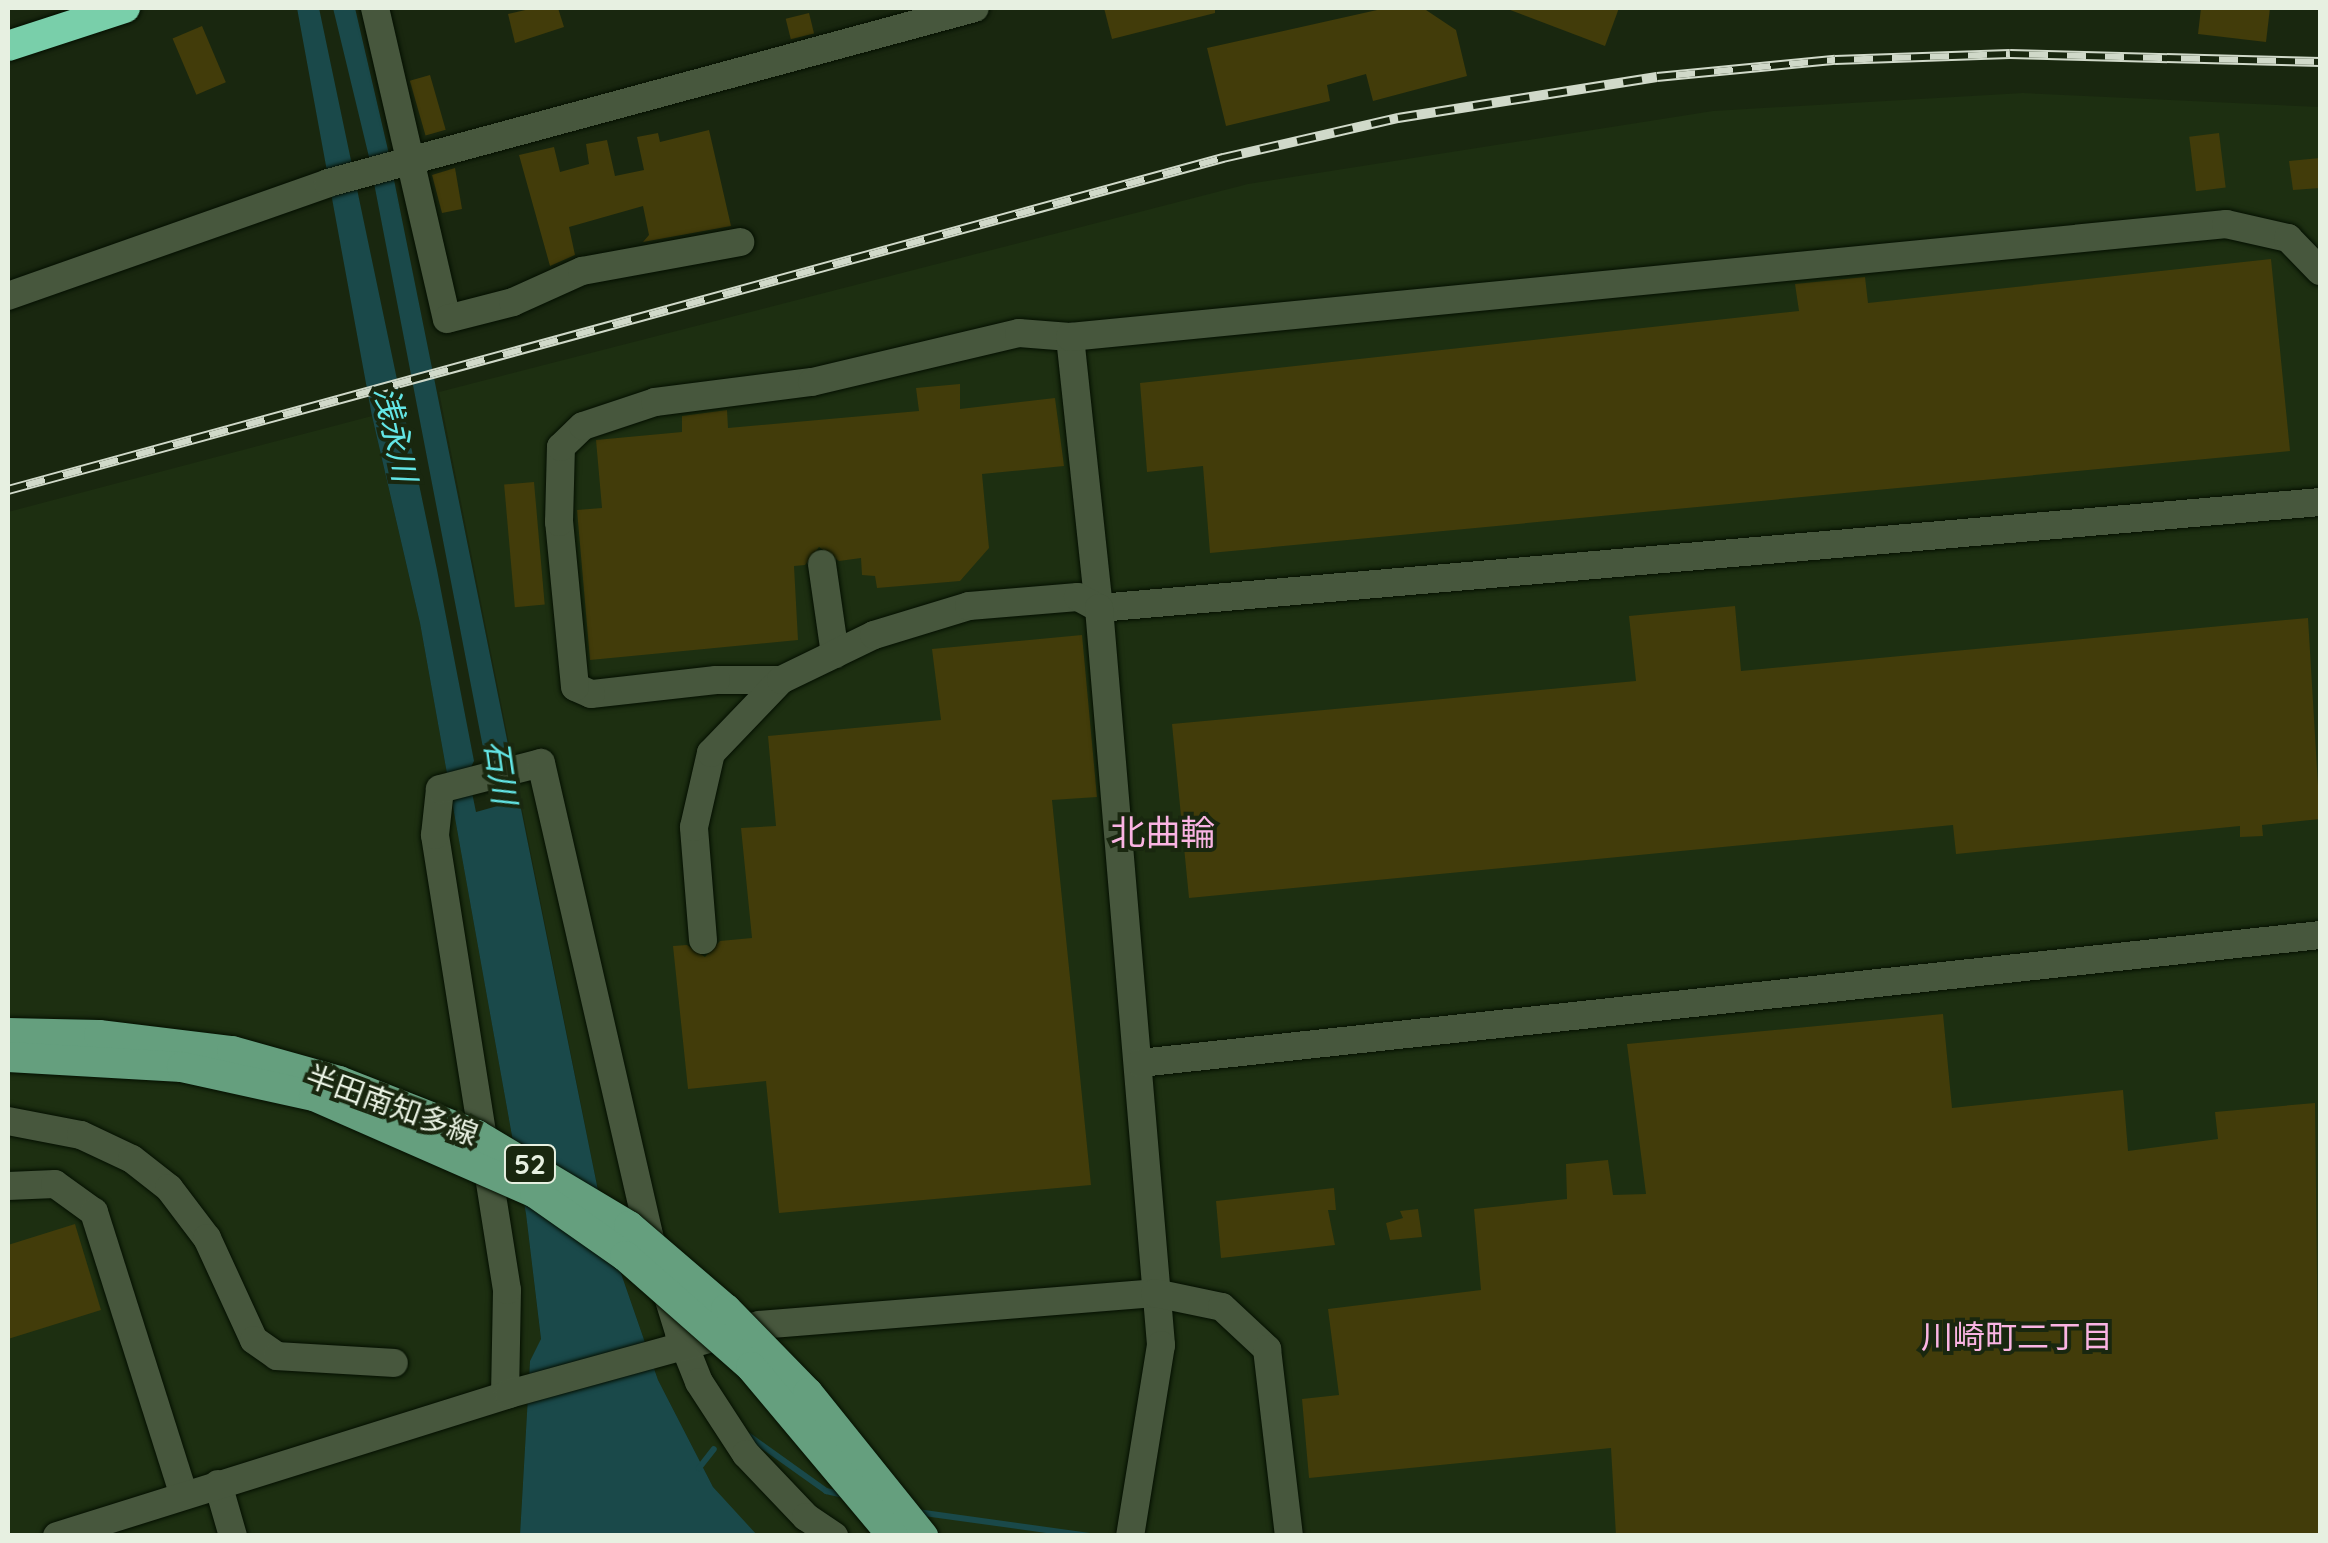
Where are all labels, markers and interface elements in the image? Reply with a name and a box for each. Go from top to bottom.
water label: 浅永川 [367,383,425,485]
water label: 石川 [478,738,524,806]
district label: 北曲輪 [1111,811,1215,853]
street label: 半田南知多線 [301,1057,483,1153]
road number: 52 [502,1141,558,1187]
district label: 川崎町二丁目 [1921,1317,2113,1355]

